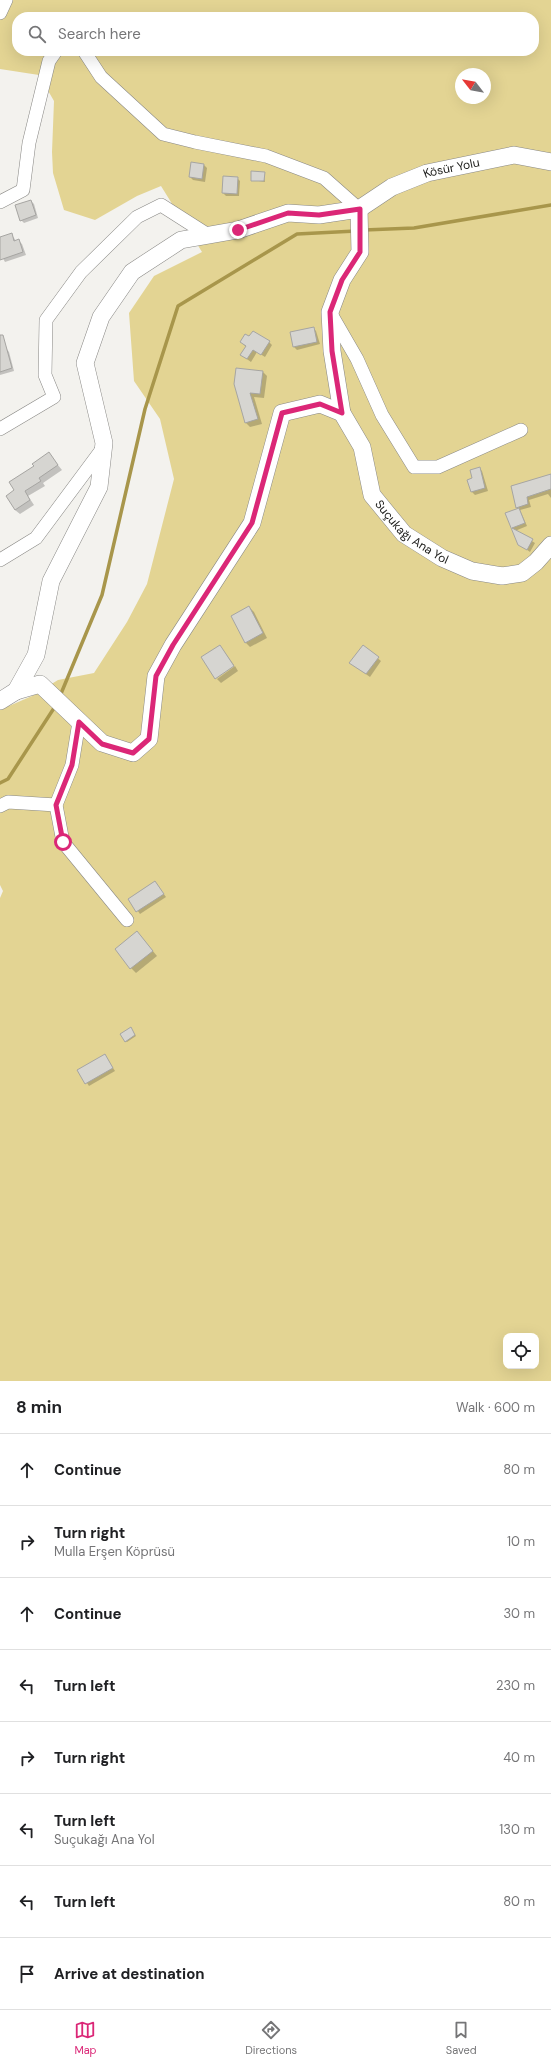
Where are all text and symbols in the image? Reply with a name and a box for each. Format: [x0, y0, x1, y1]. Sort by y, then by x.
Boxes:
search box [12, 12, 539, 56]
icon: search [26, 23, 48, 45]
text: Search here [58, 24, 141, 44]
north arrow [455, 68, 491, 104]
street label: Kösür Yolu [421, 154, 481, 182]
route end [229, 221, 247, 239]
street label: Suçukağı Ana Yol [371, 497, 451, 568]
route start [54, 833, 72, 851]
map controls [503, 1333, 539, 1369]
button: locate [503, 1333, 539, 1369]
text: 8 min [16, 1396, 62, 1418]
text: Walk · 600 m [456, 1399, 535, 1416]
icon: ahead [16, 1459, 38, 1481]
text: Continue [54, 1460, 122, 1480]
text: 80 m [503, 1461, 535, 1478]
text: Turn right [54, 1523, 125, 1543]
icon: right [16, 1531, 38, 1553]
text: 10 m [507, 1533, 535, 1550]
text: Mulla Erşen Köprüsü [54, 1543, 175, 1560]
icon: ahead [16, 1603, 38, 1625]
text: Continue [54, 1604, 122, 1624]
text: 30 m [503, 1605, 535, 1622]
icon: left [16, 1675, 38, 1697]
text: Turn left [54, 1676, 115, 1696]
text: 230 m [496, 1677, 535, 1694]
icon: right [16, 1747, 38, 1769]
text: Turn right [54, 1748, 125, 1768]
text: 40 m [503, 1749, 535, 1766]
text: Turn left [54, 1811, 115, 1831]
icon: left [16, 1819, 38, 1841]
text: 130 m [499, 1821, 535, 1838]
text: Suçukağı Ana Yol [54, 1831, 155, 1848]
icon: left [16, 1891, 38, 1913]
text: Turn left [54, 1892, 115, 1912]
text: 80 m [503, 1893, 535, 1910]
icon: arrive [16, 1963, 38, 1985]
text: Arrive at destination [54, 1964, 205, 1984]
tab: Map [74, 2019, 97, 2057]
tab: Directions [245, 2019, 297, 2057]
tab: Saved [446, 2019, 477, 2057]

